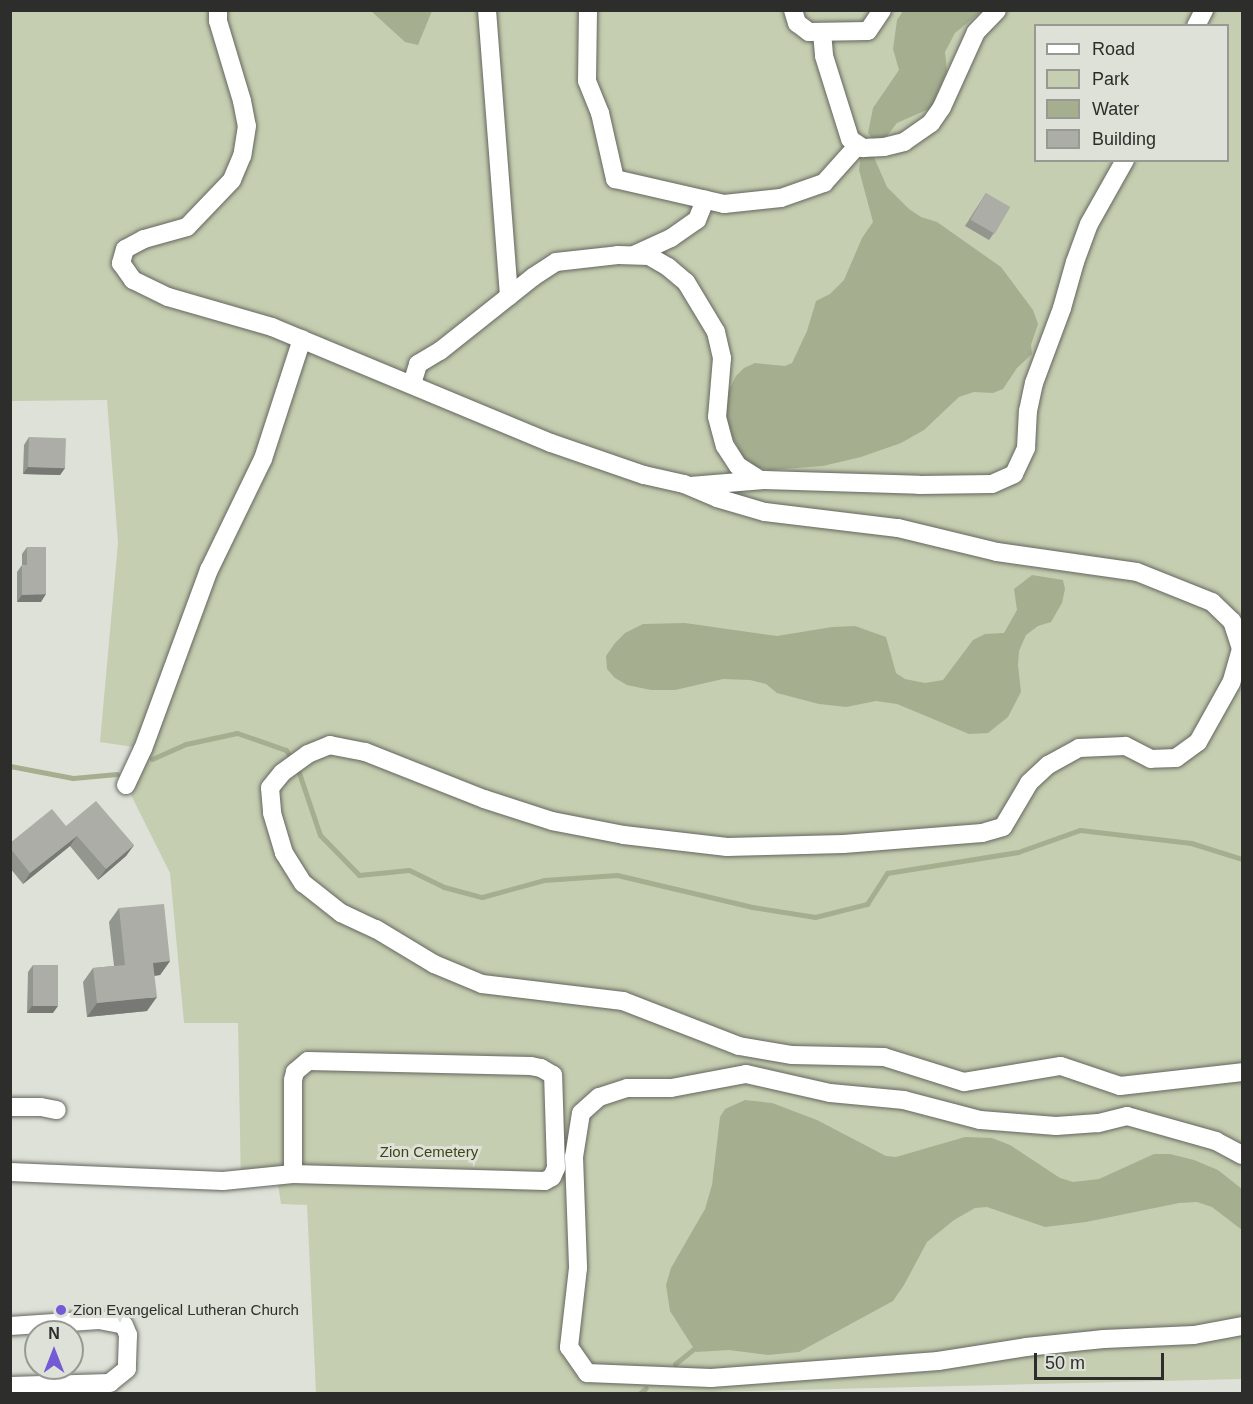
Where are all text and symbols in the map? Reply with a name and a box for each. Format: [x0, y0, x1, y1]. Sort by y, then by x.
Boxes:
legend [1034, 24, 1229, 162]
text: Road [1092, 39, 1135, 59]
text: Park [1092, 69, 1129, 89]
text: Water [1092, 99, 1139, 119]
text: Building [1092, 129, 1156, 149]
park label: Zion Cemetery [380, 1143, 478, 1161]
place label: Zion Evangelical Lutheran Church [73, 1301, 299, 1319]
marker: Zion Evangelical Lutheran Church [54, 1303, 68, 1317]
north arrow [24, 1320, 84, 1380]
text: N [48, 1325, 60, 1342]
scale bar [1037, 1341, 1168, 1379]
text: 50 m [1045, 1353, 1085, 1373]

